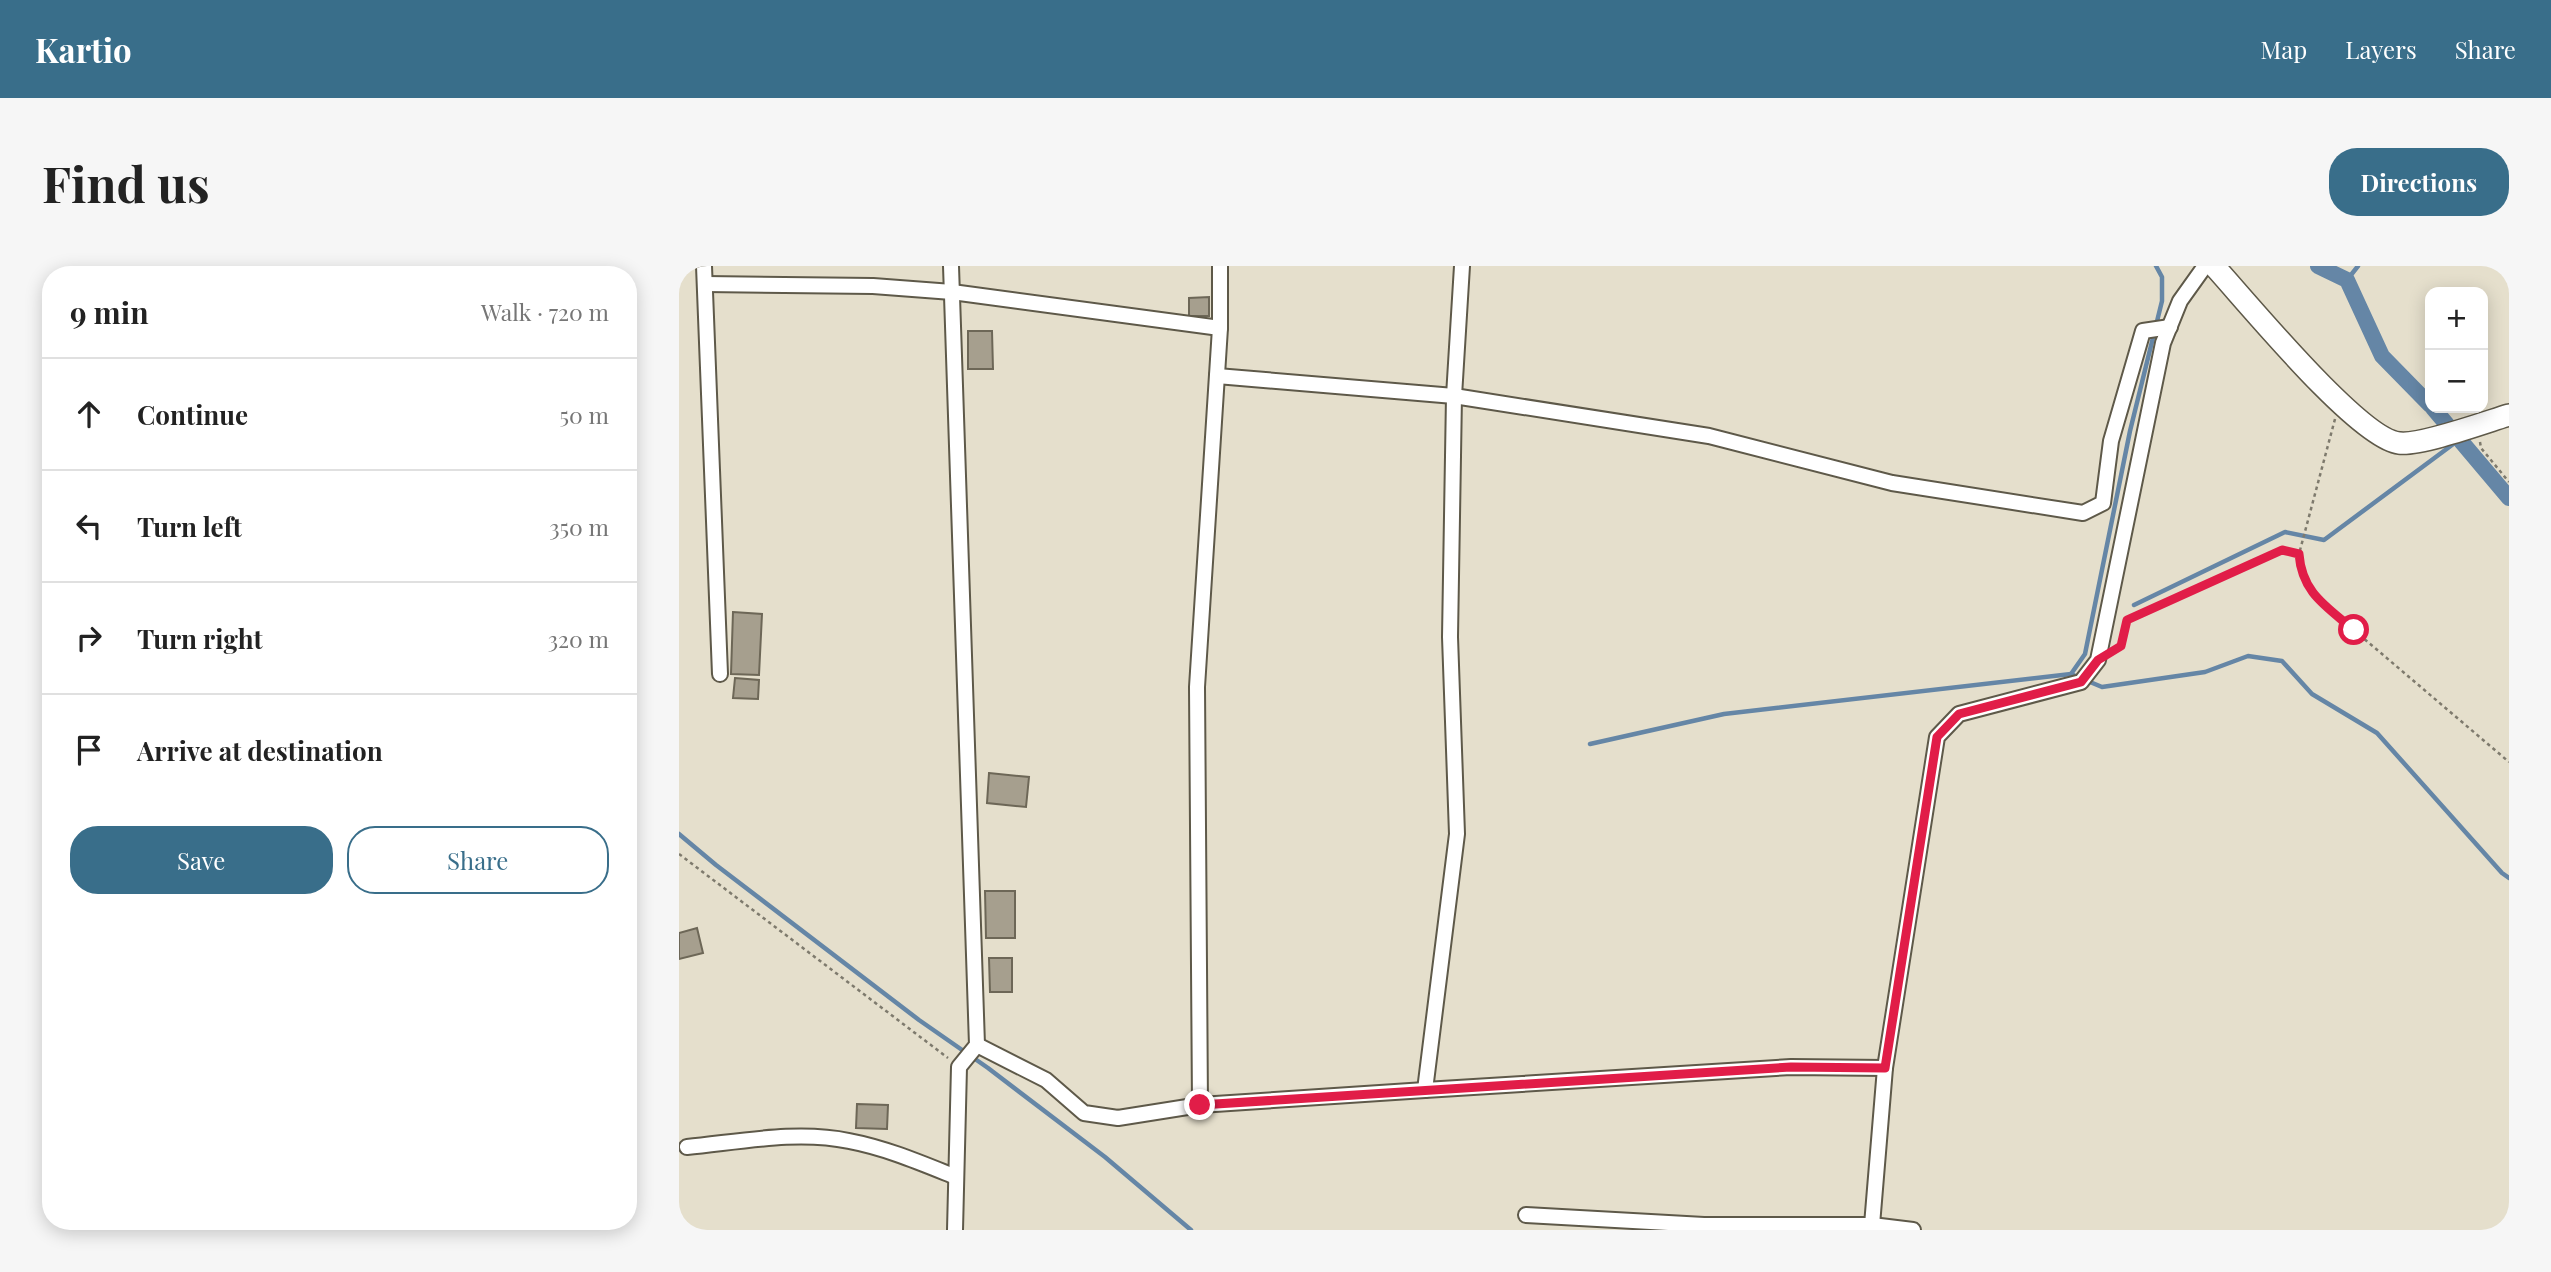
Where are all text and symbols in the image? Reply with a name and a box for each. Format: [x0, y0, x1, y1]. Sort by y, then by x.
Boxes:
text: Kartio [35, 27, 132, 71]
text: Map [2261, 33, 2307, 65]
text: Layers [2345, 33, 2417, 65]
text: Share [2455, 33, 2516, 65]
button: Directions [2329, 148, 2509, 216]
text: Find us [42, 150, 210, 215]
map controls [2425, 287, 2488, 413]
button: + [2425, 287, 2488, 350]
text: 9 min [70, 292, 149, 332]
text: Walk · 720 m [481, 296, 609, 327]
button: − [2425, 350, 2488, 413]
icon: ahead [70, 395, 108, 433]
text: Continue [137, 397, 248, 432]
text: 50 m [560, 399, 609, 430]
icon: left [70, 507, 108, 545]
text: Turn left [137, 509, 242, 544]
text: 350 m [549, 511, 609, 542]
route start [2338, 614, 2369, 645]
icon: right [70, 619, 108, 657]
text: Turn right [137, 621, 263, 656]
text: 320 m [548, 623, 609, 654]
icon: arrive [70, 731, 108, 769]
text: Arrive at destination [137, 733, 383, 768]
button: Save [70, 826, 333, 894]
button: Share [347, 826, 609, 894]
route end [1184, 1089, 1215, 1120]

